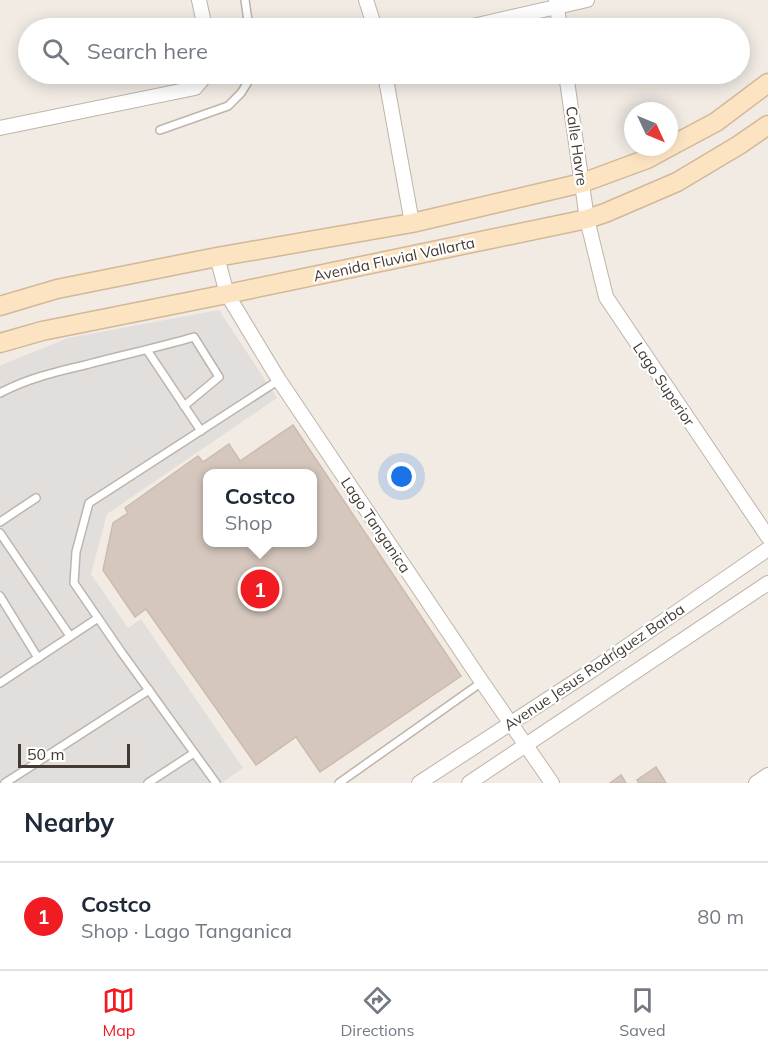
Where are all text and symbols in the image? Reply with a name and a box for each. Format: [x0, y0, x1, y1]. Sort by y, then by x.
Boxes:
search box [18, 18, 750, 84]
icon: search [39, 35, 72, 68]
text: Search here [87, 37, 208, 65]
north arrow [624, 102, 678, 156]
street label: Calle Havre [562, 105, 592, 187]
street label: Avenida Fluvial Vallarta [312, 233, 476, 285]
street label: Lago Superior [629, 339, 699, 430]
your location [387, 462, 416, 491]
popup [203, 469, 317, 547]
street label: Lago Tanganica [337, 474, 415, 576]
text: Costco [225, 482, 295, 510]
text: Shop [225, 510, 272, 535]
pin: 1 [240, 566, 280, 612]
street label: Avenue Jesus Rodríguez Barba [500, 599, 688, 735]
scale bar [18, 741, 130, 768]
text: 50 m [27, 744, 64, 764]
text: Nearby [24, 806, 114, 839]
text: Costco [81, 890, 151, 918]
text: 1 [38, 904, 50, 929]
text: 80 m [697, 904, 744, 929]
text: Shop · Lago Tanganica [81, 918, 292, 943]
tab: Map [102, 984, 135, 1040]
tab: Directions [340, 984, 414, 1040]
tab: Saved [619, 984, 666, 1040]

